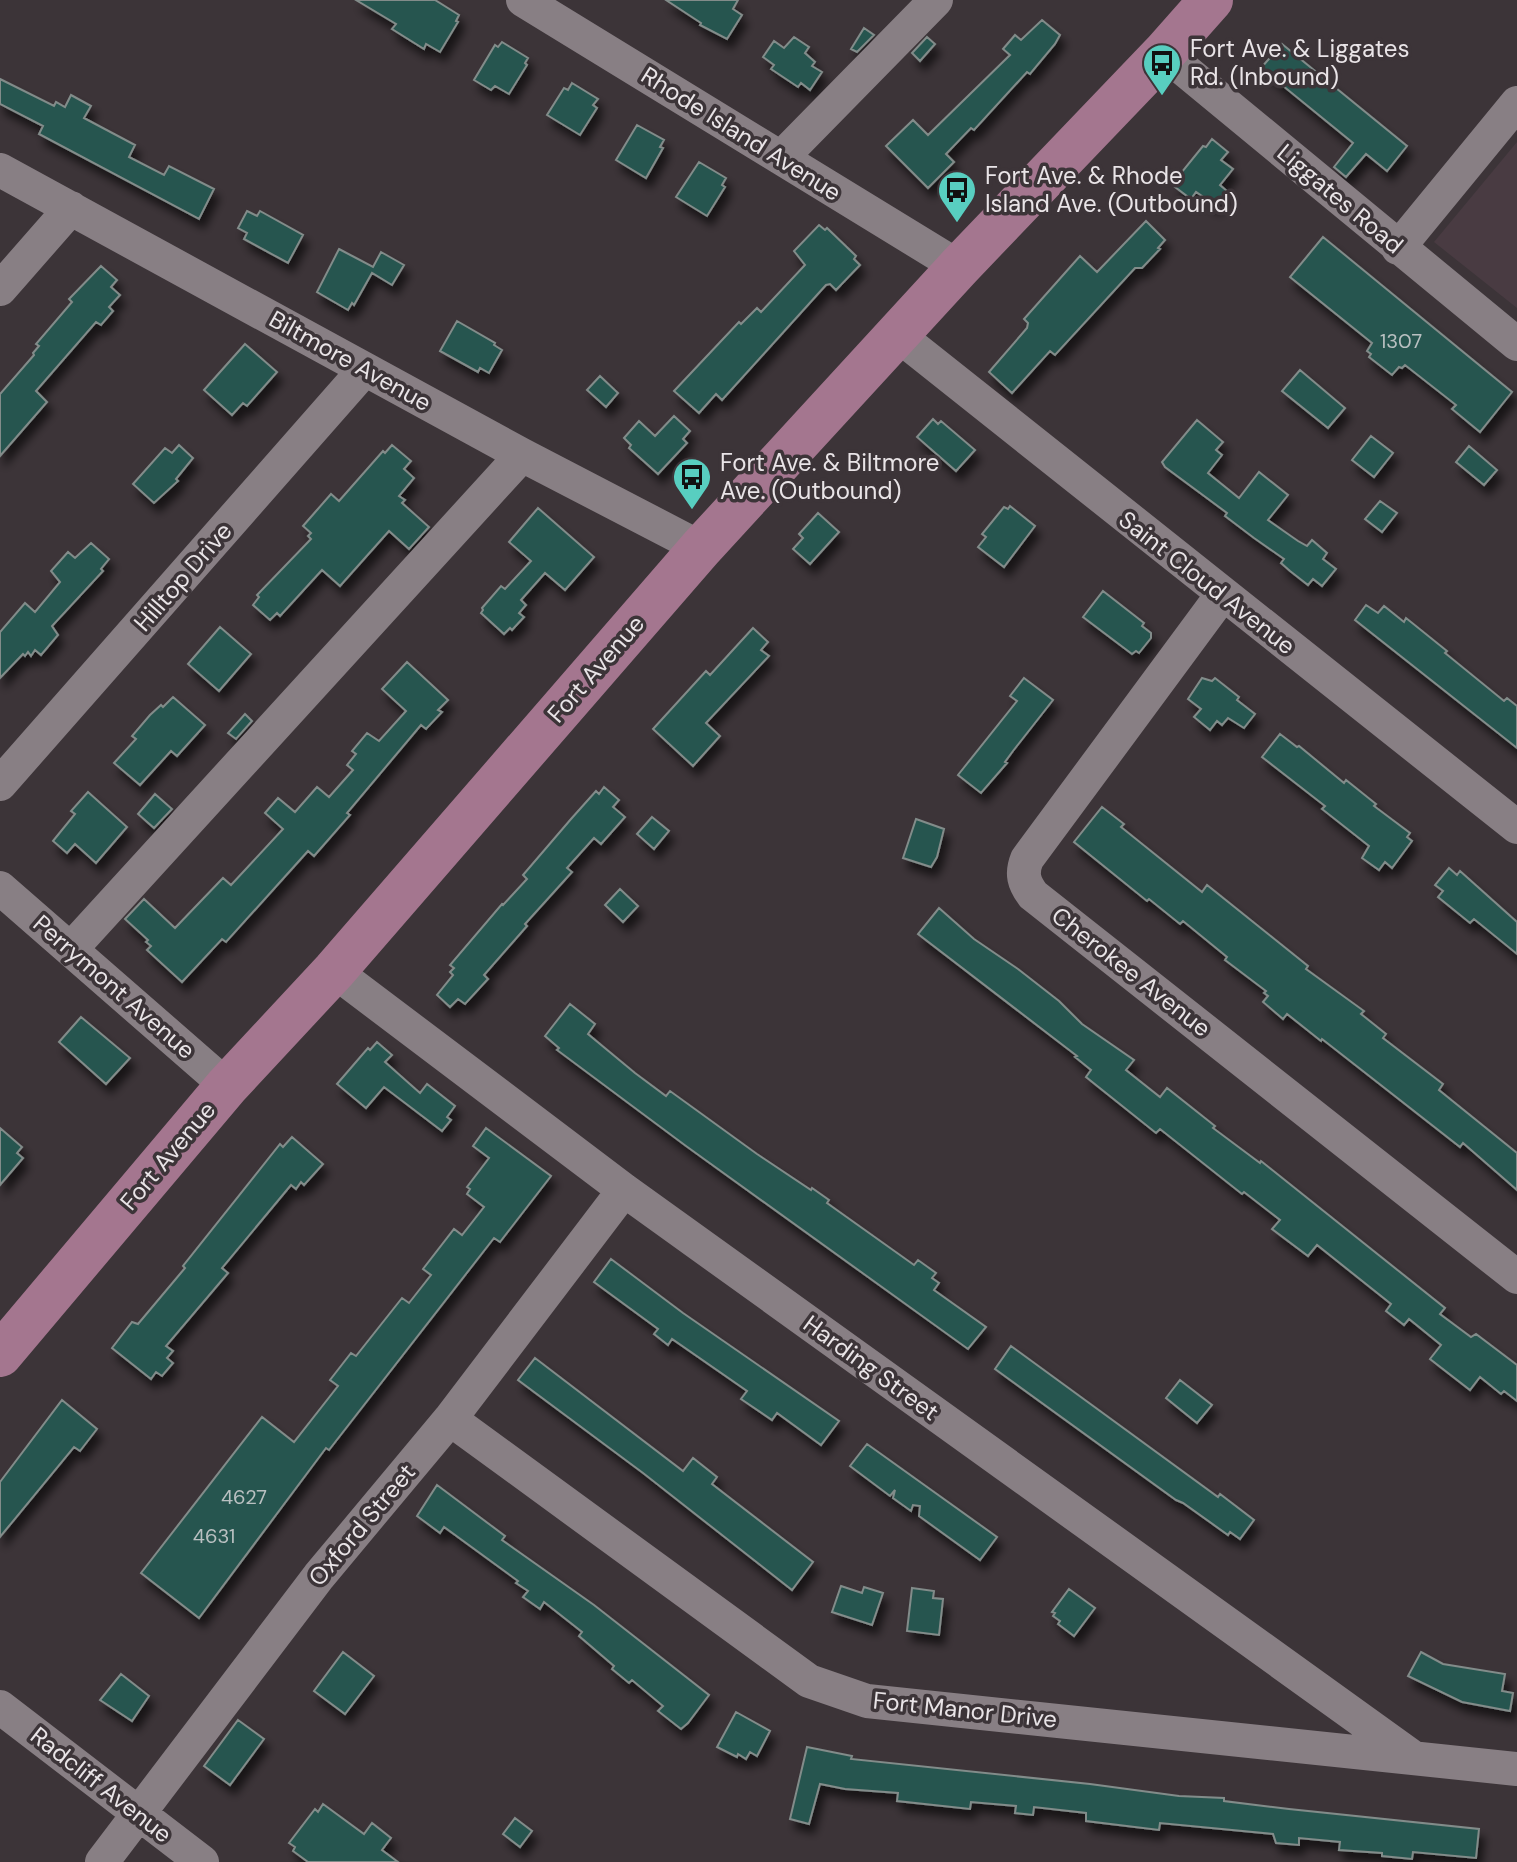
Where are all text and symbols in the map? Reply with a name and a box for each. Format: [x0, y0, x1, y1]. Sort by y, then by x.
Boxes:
place label: Fort Ave. & Liggates Rd. (Inbound) [1190, 33, 1409, 92]
bus stop icon: Fort Ave. & Liggates Rd. (Inbound) [1141, 42, 1183, 97]
street label: Rhode Island Avenue [635, 59, 847, 208]
street label: Liggates Road [1271, 137, 1410, 260]
place label: Fort Ave. & Rhode Island Ave. (Outbound) [985, 160, 1238, 219]
bus stop icon: Fort Ave. & Rhode Island Ave. (Outbound) [936, 169, 978, 224]
street label: Biltmore Avenue [264, 303, 437, 418]
house number: 1307 [1380, 328, 1422, 354]
place label: Fort Ave. & Biltmore Ave. (Outbound) [720, 447, 939, 506]
bus stop icon: Fort Ave. & Biltmore Ave. (Outbound) [671, 456, 713, 511]
street label: Saint Cloud Avenue [1113, 504, 1302, 661]
street label: Hilltop Drive [127, 516, 238, 638]
street label: Fort Avenue [540, 608, 651, 729]
street label: Cherokee Avenue [1045, 900, 1217, 1043]
street label: Perrymont Avenue [27, 908, 202, 1065]
street label: Fort Avenue [113, 1095, 222, 1217]
street label: Harding Street [797, 1308, 945, 1427]
street label: Oxford Street [301, 1457, 422, 1592]
house number: 4627 [221, 1484, 267, 1510]
house number: 4631 [193, 1523, 235, 1549]
street label: Fort Manor Drive [872, 1684, 1058, 1735]
street label: Radcliff Avenue [24, 1720, 178, 1849]

